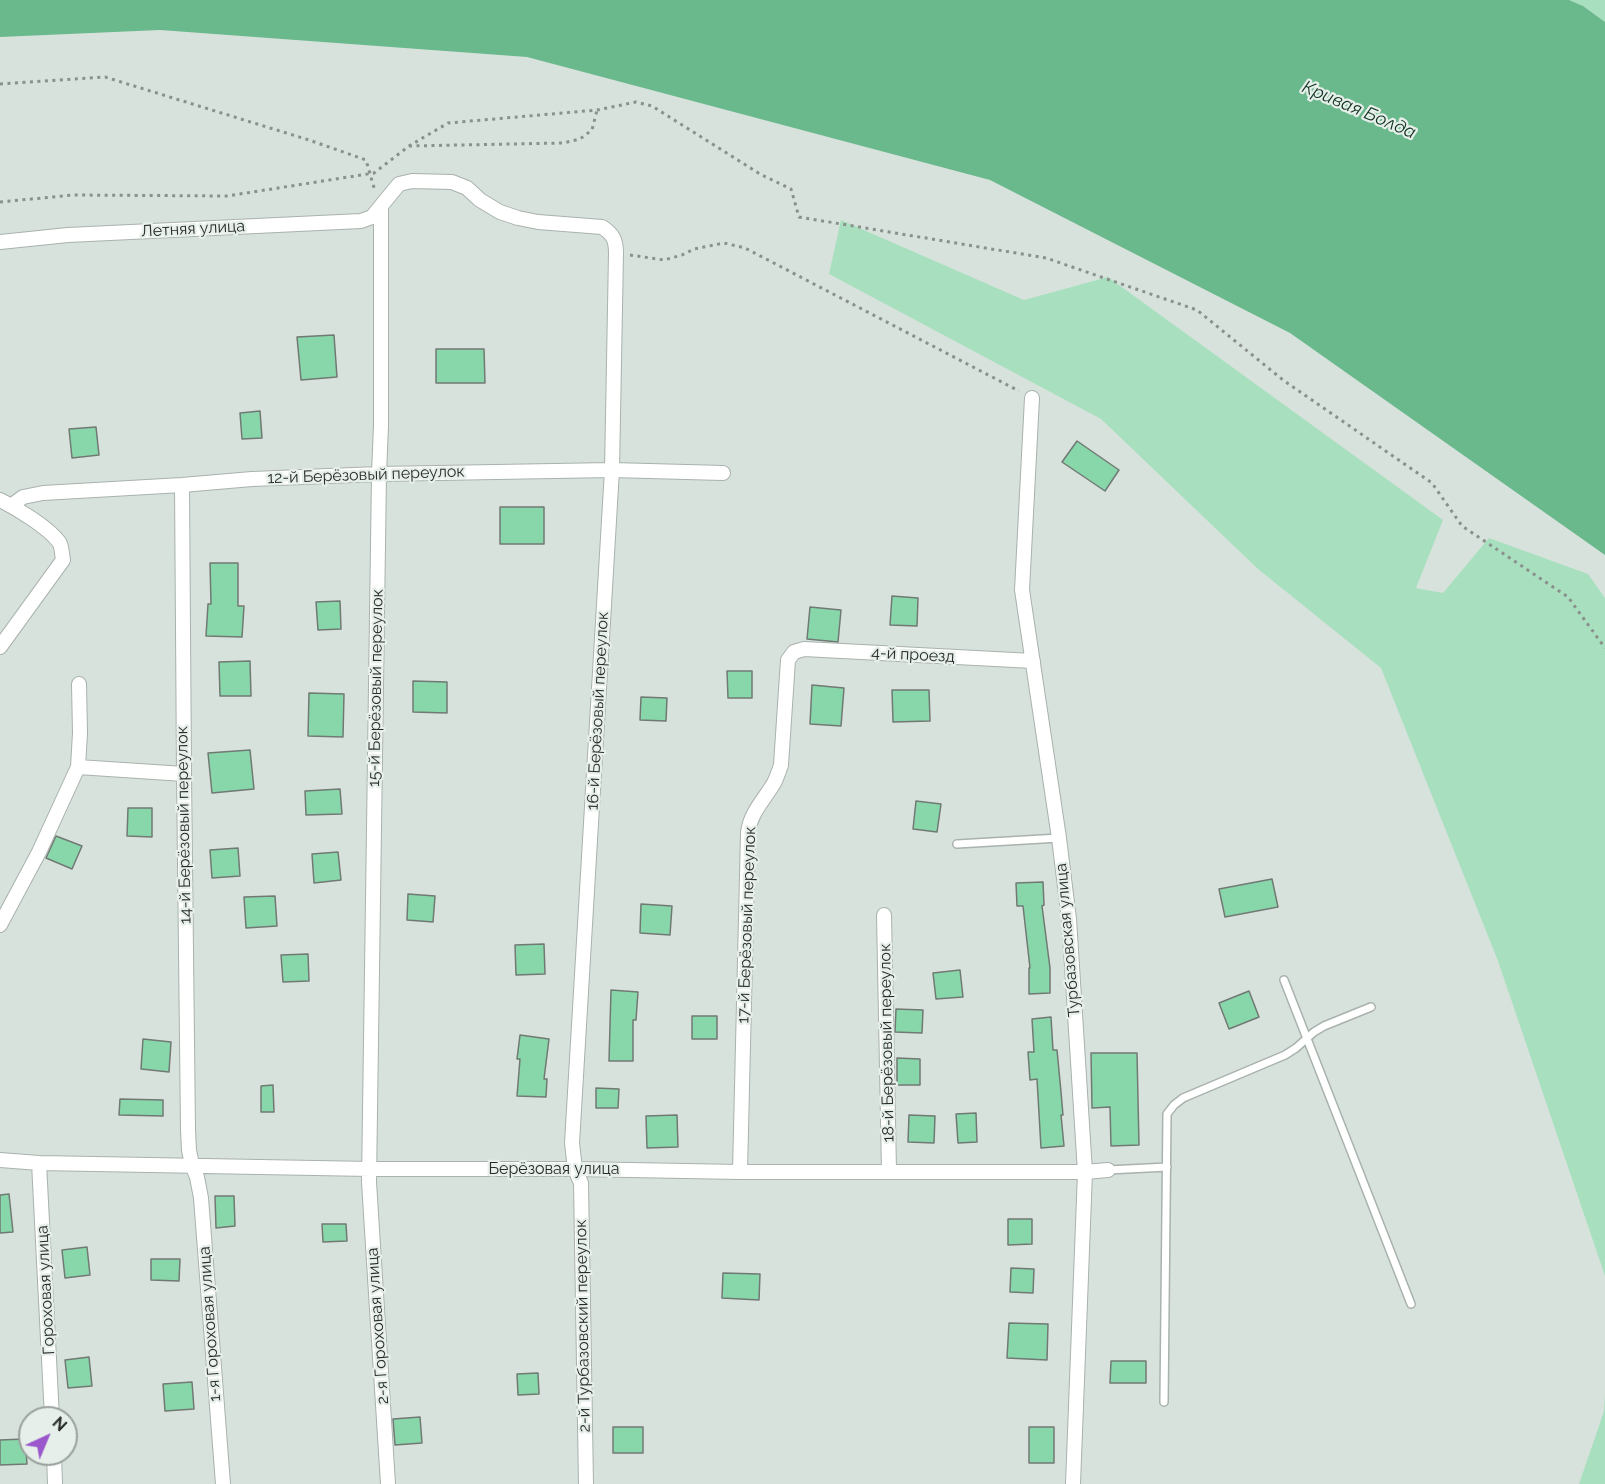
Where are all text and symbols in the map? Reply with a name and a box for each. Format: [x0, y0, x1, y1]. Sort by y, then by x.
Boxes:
water label: Кривая Болда [1299, 76, 1419, 144]
street label: Летняя улица [141, 217, 245, 241]
street label: 12-й Берёзовый переулок [267, 462, 465, 488]
street label: 15-й Берёзовый переулок [365, 589, 387, 787]
street label: 16-й Берёзовый переулок [583, 611, 613, 811]
street label: 4-й проезд [871, 643, 955, 667]
street label: 14-й Берёзовый переулок [173, 726, 195, 924]
street label: 17-й Берёзовый переулок [734, 826, 760, 1024]
street label: Турбазовская улица [1052, 862, 1084, 1018]
street label: 18-й Берёзовый переулок [876, 943, 898, 1143]
street label: Берёзовая улица [489, 1159, 619, 1179]
street label: 2-й Турбазовский переулок [572, 1219, 594, 1433]
street label: Гороховая улица [33, 1225, 59, 1355]
street label: 1-я Гороховая улица [195, 1246, 225, 1402]
street label: 2-я Гороховая улица [363, 1247, 393, 1405]
north arrow [18, 1406, 78, 1466]
text: N [48, 1413, 70, 1435]

